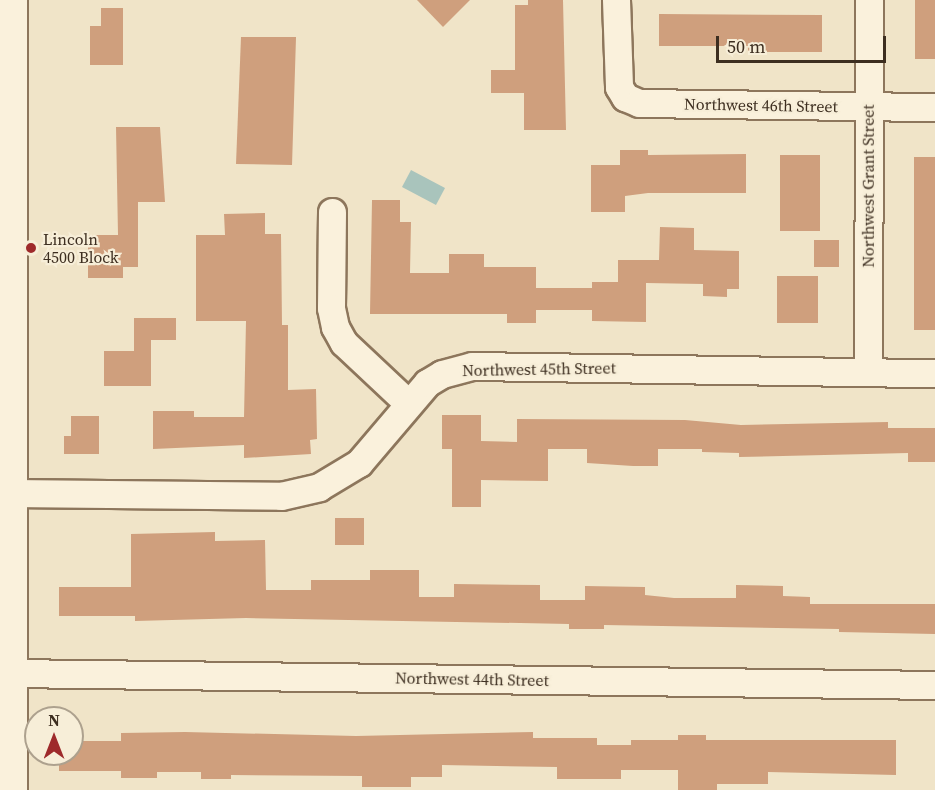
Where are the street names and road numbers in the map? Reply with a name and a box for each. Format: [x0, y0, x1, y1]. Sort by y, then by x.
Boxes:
street label: Northwest 46th Street [684, 94, 838, 116]
street label: Northwest Grant Street [858, 104, 878, 268]
street label: Northwest 45th Street [462, 358, 616, 380]
street label: Northwest 44th Street [395, 668, 549, 690]

